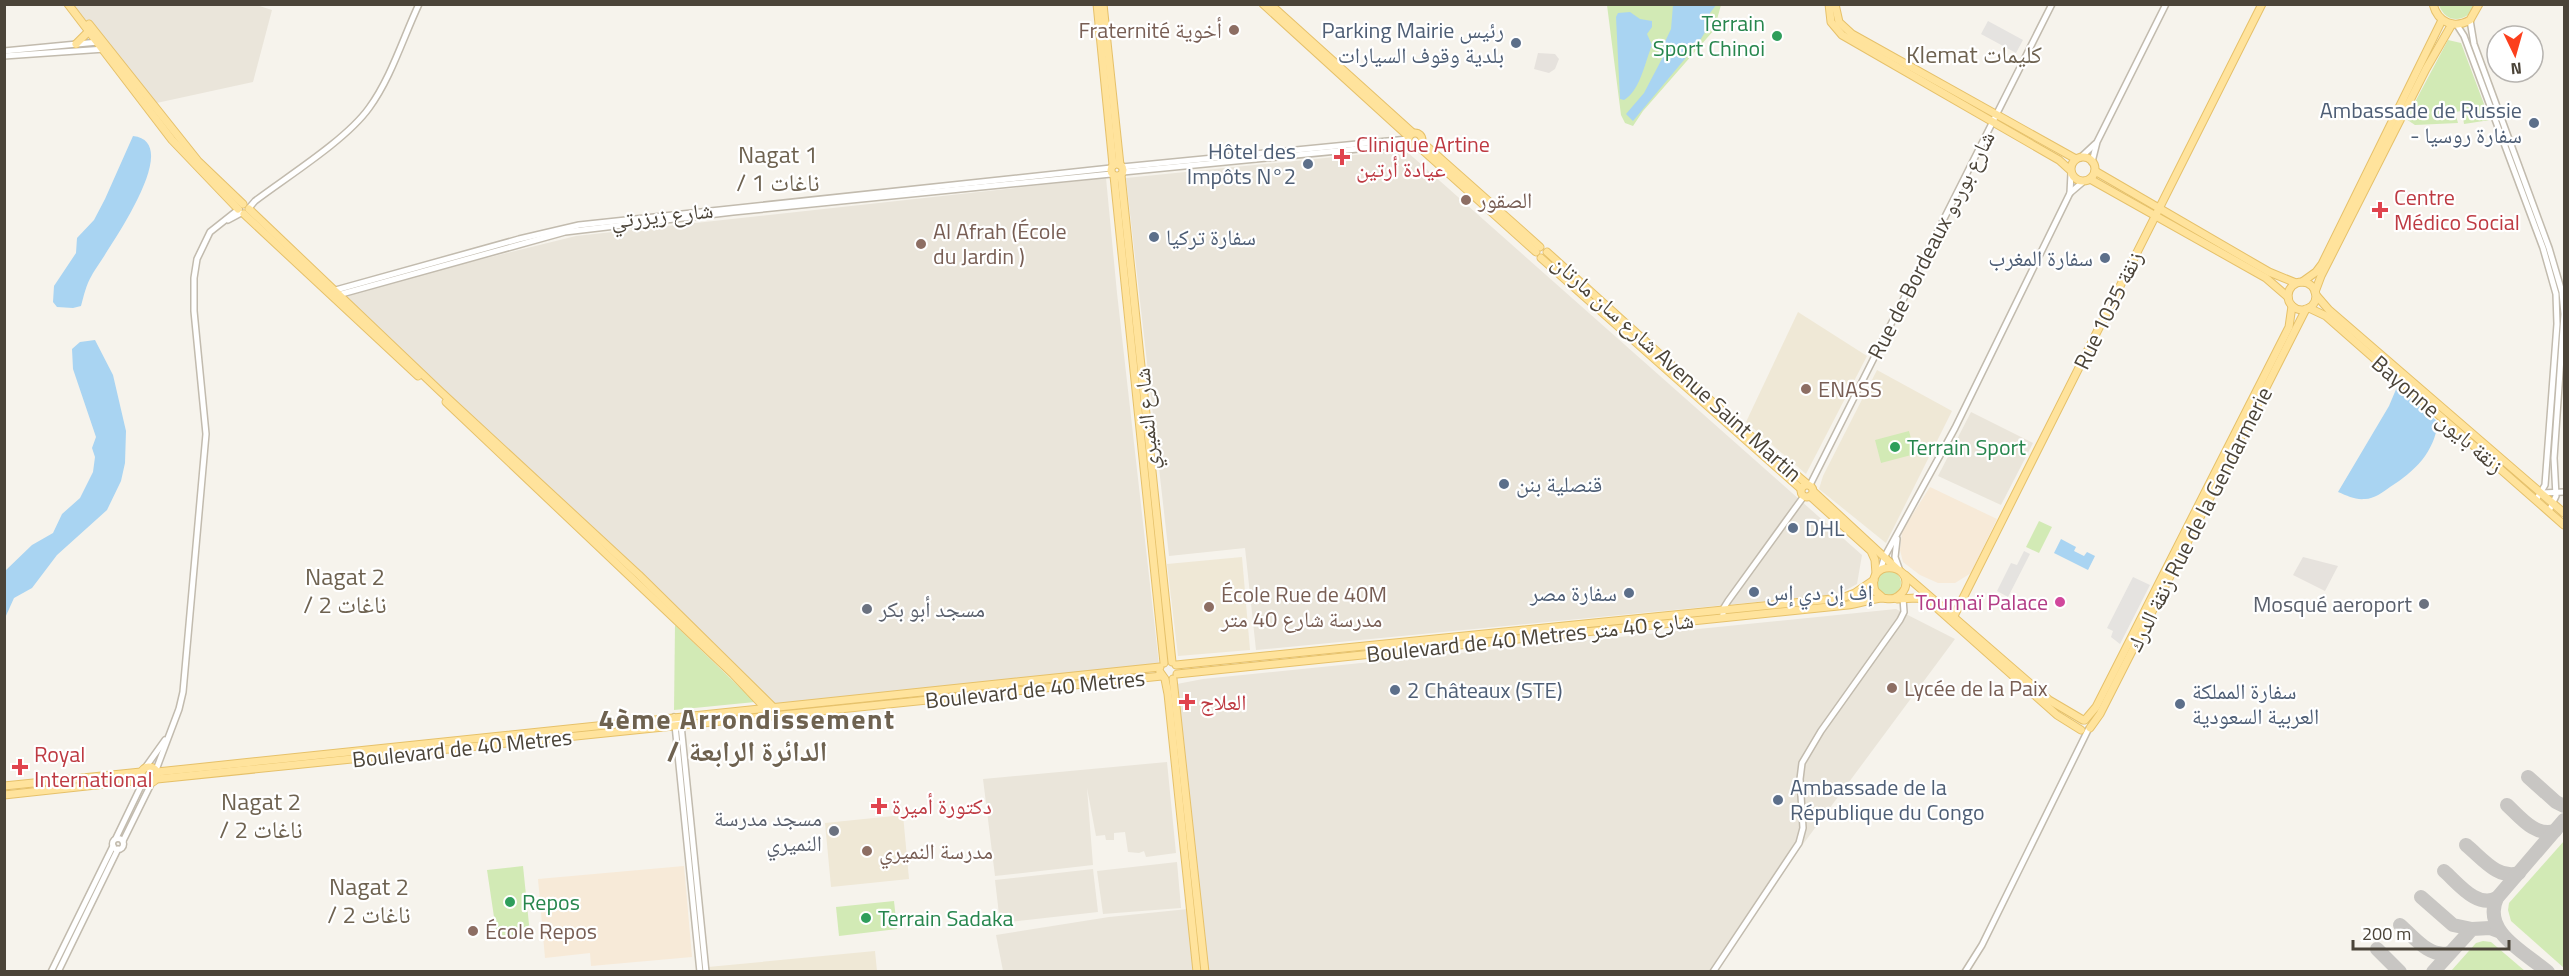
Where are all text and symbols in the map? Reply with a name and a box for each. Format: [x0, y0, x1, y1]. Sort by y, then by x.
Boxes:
place label: Terrain Sport Chinoi [1653, 6, 1765, 65]
place label: Fraternité أخوية [1078, 13, 1222, 47]
place label: Parking Mairie رئيس بلدية وقوف السيارات [1322, 13, 1504, 72]
marker: Fraternité أخوية [1227, 23, 1241, 37]
north arrow [2485, 24, 2545, 84]
marker: Terrain Sport Chinoi [1770, 29, 1784, 43]
marker: Parking Mairie رئيس بلدية وقوف السيارات [1509, 36, 1523, 50]
district label: Klemat كليمات [1906, 36, 2042, 72]
text: N [2510, 57, 2523, 81]
place label: Ambassade de Russie - سفارة روسيا [2320, 93, 2522, 152]
marker: Ambassade de Russie - سفارة روسيا [2527, 116, 2541, 130]
street label: Rue de Bordeaux شارع بوردو [1859, 125, 2003, 365]
place label: Clinique Artine عيادة أرتين [1356, 127, 1490, 186]
place label: Hôtel des Impôts N°2 [1187, 134, 1296, 193]
district label: Nagat 1 / ناغات 1 [736, 136, 820, 200]
marker: Clinique Artine عيادة أرتين [1333, 148, 1351, 166]
marker: Hôtel des Impôts N°2 [1301, 157, 1315, 171]
place label: Centre Médico Social [2394, 180, 2520, 239]
place label: الصقور [1477, 183, 1532, 217]
street label: شارع زيزرتي [609, 193, 715, 238]
marker: الصقور [1459, 193, 1473, 207]
marker: Centre Médico Social [2371, 201, 2389, 219]
place label: Al Afrah (École du Jardin ) [933, 214, 1067, 273]
place label: سفارة تركيا [1166, 220, 1256, 254]
marker: سفارة تركيا [1147, 230, 1161, 244]
marker: Al Afrah (École du Jardin ) [914, 237, 928, 251]
place label: سفارة المغرب [1988, 241, 2093, 275]
street label: Rue 1035 زنقة [2065, 245, 2151, 375]
street label: شارع سان مارتان Avenue Saint Martin [1544, 246, 1810, 490]
marker: سفارة المغرب [2098, 251, 2112, 265]
street label: Bayonne زنقة بايون [2364, 347, 2512, 481]
street label: شارع النميري [1125, 366, 1168, 472]
place label: ENASS [1818, 372, 1882, 406]
street label: زنقة الدرك Rue de la Gendarmerie [2117, 381, 2281, 657]
marker: ENASS [1799, 382, 1813, 396]
place label: Terrain Sport [1907, 430, 2026, 464]
marker: Terrain Sport [1888, 440, 1902, 454]
place label: قنصلية بنن [1516, 467, 1602, 501]
marker: قنصلية بنن [1497, 477, 1511, 491]
place label: DHL [1805, 511, 1845, 545]
marker: DHL [1786, 521, 1800, 535]
district label: Nagat 2 / ناغات 2 [303, 558, 387, 622]
place label: إف إن دي إس [1766, 575, 1873, 610]
place label: سفارة مصر [1529, 576, 1617, 610]
place label: École Rue de 40M مدرسة شارع 40 متر [1220, 577, 1387, 636]
marker: إف إن دي إس [1747, 585, 1761, 599]
place label: Toumaï Palace [1915, 585, 2048, 619]
marker: سفارة مصر [1622, 586, 1636, 600]
place label: Mosqué aeroport [2253, 587, 2412, 621]
place label: مسجد أبو بكر [878, 592, 985, 626]
marker: Toumaï Palace [2053, 595, 2067, 609]
marker: Mosqué aeroport [2417, 597, 2431, 611]
marker: École Rue de 40M مدرسة شارع 40 متر [1202, 600, 1216, 614]
marker: مسجد أبو بكر [860, 602, 874, 616]
street label: Boulevard de 40 Metres شارع 40 متر [1365, 603, 1695, 671]
street label: Boulevard de 40 Metres [923, 661, 1147, 717]
place label: Lycée de la Paix [1904, 671, 2048, 705]
place label: 2 Châteaux (STE) [1407, 673, 1563, 707]
place label: سفارة المملكة العربية السعودية [2192, 674, 2319, 733]
marker: Lycée de la Paix [1885, 681, 1899, 695]
marker: 2 Châteaux (STE) [1388, 683, 1402, 697]
place label: العلاج [1200, 685, 1246, 719]
marker: العلاج [1178, 693, 1196, 711]
district label: 4ème Arrondissement / الدائرة الرابعة [598, 697, 896, 772]
marker: سفارة المملكة العربية السعودية [2173, 697, 2187, 711]
street label: Boulevard de 40 Metres [350, 720, 574, 776]
place label: Royal International [34, 737, 153, 796]
marker: Royal International [11, 758, 29, 776]
place label: Ambassade de la République du Congo [1790, 770, 1985, 829]
district label: Nagat 2 / ناغات 2 [219, 783, 303, 847]
place label: دكتورة أميرة [892, 789, 992, 823]
marker: Ambassade de la République du Congo [1771, 793, 1785, 807]
marker: دكتورة أميرة [870, 797, 888, 815]
place label: مسجد مدرسة النميري [714, 801, 822, 861]
marker: مسجد مدرسة النميري [827, 824, 841, 838]
place label: مدرسة النميري [879, 834, 993, 869]
marker: مدرسة النميري [860, 844, 874, 858]
district label: Nagat 2 / ناغات 2 [327, 868, 411, 932]
place label: Repos [522, 885, 580, 919]
marker: Repos [503, 895, 517, 909]
place label: Terrain Sadaka [878, 901, 1014, 935]
marker: Terrain Sadaka [859, 911, 873, 925]
scale bar [2353, 913, 2509, 951]
place label: École Repos [485, 914, 597, 948]
text: 200 m [2362, 920, 2411, 947]
marker: École Repos [466, 924, 480, 938]

